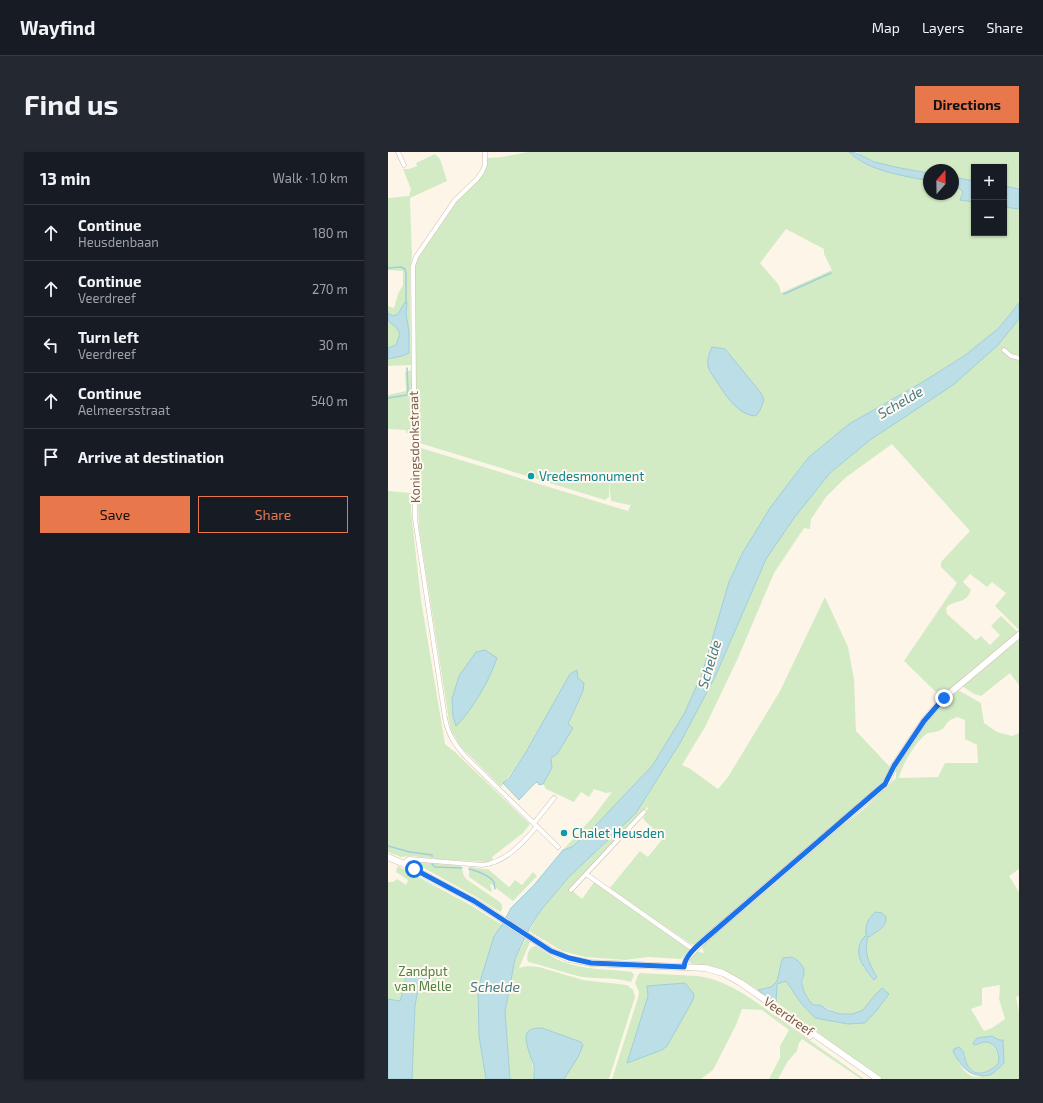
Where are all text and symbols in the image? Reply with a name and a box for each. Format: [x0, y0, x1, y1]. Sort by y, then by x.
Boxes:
text: Wayfind [20, 16, 95, 39]
text: Map [872, 19, 900, 36]
text: Layers [922, 19, 964, 36]
text: Share [986, 19, 1023, 36]
button: Directions [915, 86, 1019, 123]
text: Find us [24, 87, 118, 121]
north arrow [923, 164, 959, 200]
map controls [971, 164, 1007, 236]
button: + [971, 164, 1007, 200]
text: 13 min [40, 168, 91, 188]
text: Walk · 1.0 km [273, 170, 348, 186]
button: − [971, 200, 1007, 236]
text: Continue [78, 216, 141, 234]
icon: ahead [40, 222, 62, 244]
text: 180 m [313, 225, 348, 241]
text: Heusdenbaan [78, 234, 159, 250]
text: Continue [78, 272, 141, 290]
icon: ahead [40, 278, 62, 300]
text: 270 m [312, 281, 348, 297]
text: Veerdreef [78, 290, 136, 306]
text: Turn left [78, 328, 139, 346]
icon: left [40, 334, 62, 356]
text: 30 m [319, 337, 348, 353]
text: Veerdreef [78, 346, 136, 362]
water label: Schelde [874, 382, 926, 422]
text: Continue [78, 384, 141, 402]
icon: ahead [40, 390, 62, 412]
street label: Koningsdonkstraat [405, 391, 423, 503]
text: 540 m [311, 393, 348, 409]
text: Aelmeersstraat [78, 402, 170, 418]
icon: arrive [40, 446, 62, 468]
text: Arrive at destination [78, 448, 224, 466]
place label: Vredesmonument [539, 468, 644, 484]
marker: Vredesmonument [526, 471, 536, 481]
button: Save [40, 496, 190, 533]
button: Share [198, 496, 348, 533]
water label: Schelde [694, 637, 725, 690]
route end [935, 689, 953, 707]
place label: Chalet Heusden [572, 825, 664, 841]
marker: Chalet Heusden [559, 828, 569, 838]
route start [405, 860, 423, 878]
park label: Zandput van Melle [394, 963, 452, 994]
water label: Schelde [470, 978, 520, 995]
street label: Veerdreef [761, 993, 818, 1040]

